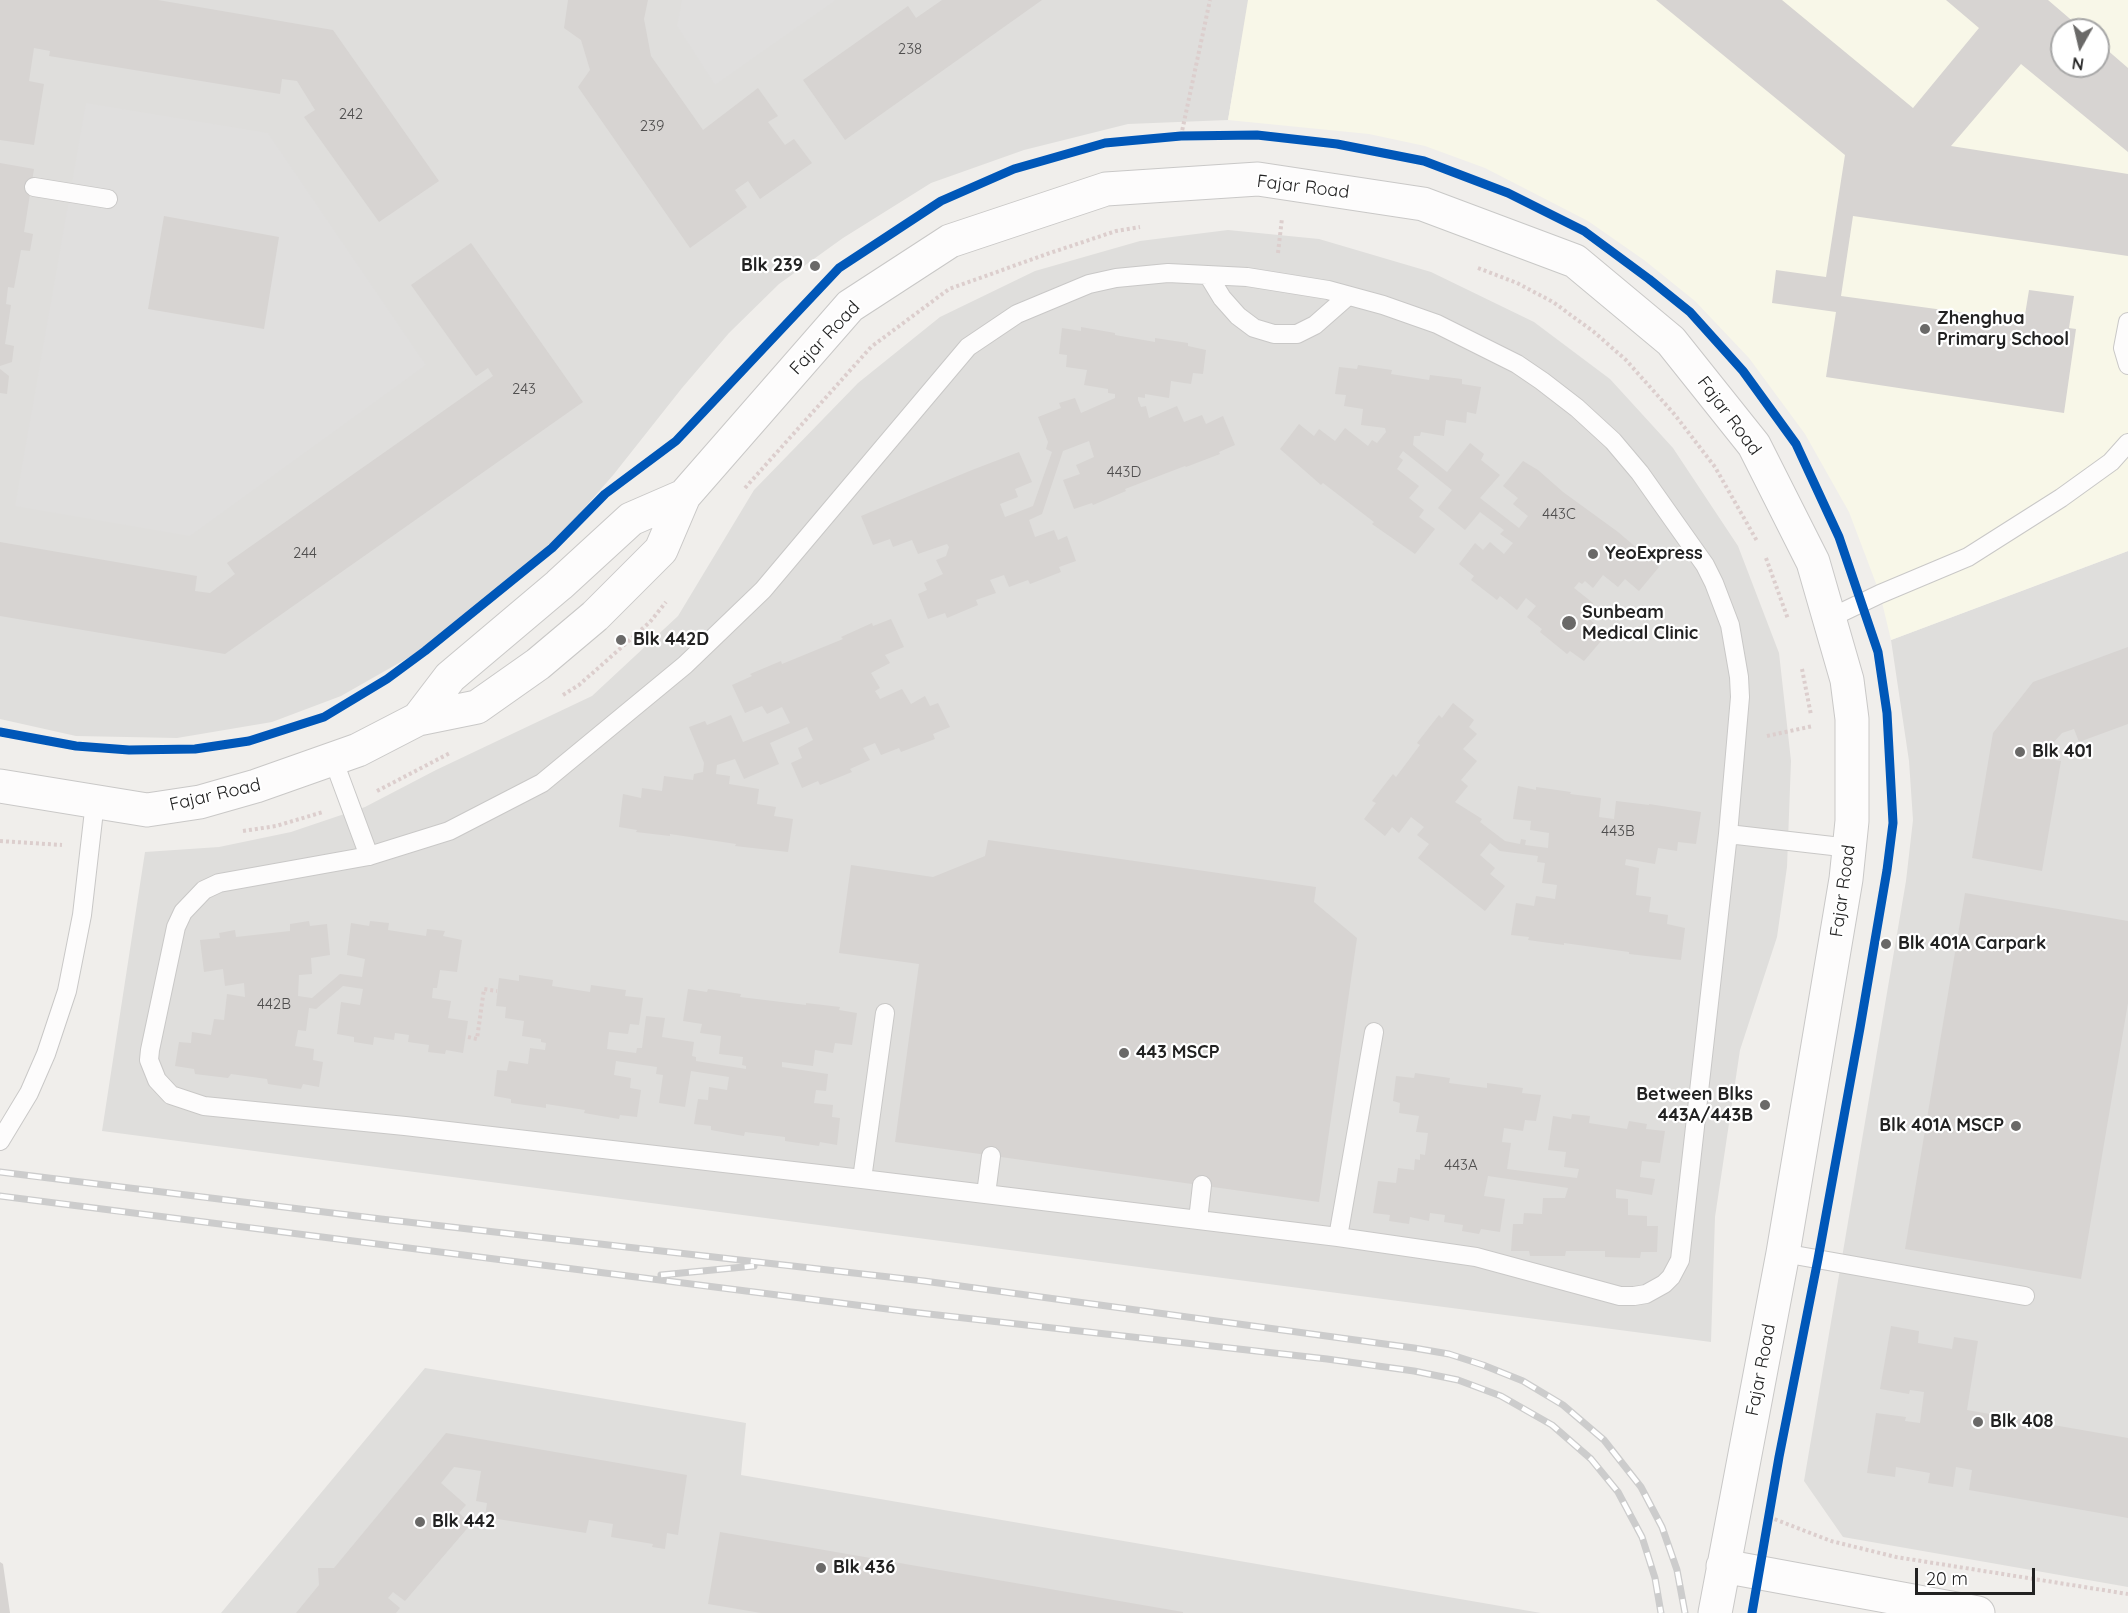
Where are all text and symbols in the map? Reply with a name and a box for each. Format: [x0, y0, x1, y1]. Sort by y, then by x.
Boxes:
north arrow [2050, 18, 2110, 78]
house number: 238 [898, 40, 922, 58]
text: N [2071, 53, 2085, 75]
house number: 242 [339, 105, 363, 123]
house number: 239 [640, 117, 664, 135]
street label: Fajar Road [1256, 171, 1350, 203]
place label: Blk 239 [741, 255, 803, 277]
marker: Blk 239 [808, 259, 822, 273]
street label: Fajar Road [785, 297, 865, 379]
place label: Zhenghua Primary School [1937, 308, 2069, 350]
marker: Zhenghua Primary School [1918, 322, 1932, 336]
street label: Fajar Road [1692, 372, 1766, 460]
house number: 243 [512, 380, 536, 398]
house number: 443D [1107, 463, 1141, 481]
house number: 443C [1542, 505, 1576, 523]
place label: YeoExpress [1605, 543, 1703, 565]
house number: 244 [293, 544, 317, 562]
marker: YeoExpress [1586, 547, 1600, 561]
place label: Sunbeam Medical Clinic [1582, 602, 1698, 644]
marker: Sunbeam Medical Clinic [1560, 614, 1578, 632]
place label: Blk 442D [633, 629, 709, 651]
marker: Blk 442D [614, 633, 628, 647]
place label: Blk 401 [2032, 741, 2093, 763]
marker: Blk 401 [2013, 745, 2027, 759]
street label: Fajar Road [167, 774, 263, 816]
house number: 443B [1601, 822, 1635, 840]
street label: Fajar Road [1826, 843, 1860, 939]
place label: Blk 401A Carpark [1898, 933, 2046, 955]
marker: Blk 401A Carpark [1879, 937, 1893, 951]
house number: 442B [257, 995, 291, 1013]
place label: 443 MSCP [1136, 1042, 1220, 1064]
marker: 443 MSCP [1117, 1046, 1131, 1060]
place label: Between Blks 443A/443B [1636, 1084, 1753, 1126]
marker: Between Blks 443A/443B [1758, 1098, 1772, 1112]
place label: Blk 401A MSCP [1879, 1115, 2004, 1137]
marker: Blk 401A MSCP [2009, 1119, 2023, 1133]
house number: 443A [1444, 1156, 1478, 1174]
street label: Fajar Road [1742, 1322, 1780, 1418]
place label: Blk 408 [1990, 1411, 2053, 1433]
marker: Blk 408 [1971, 1415, 1985, 1429]
place label: Blk 442 [432, 1511, 495, 1533]
marker: Blk 442 [413, 1515, 427, 1529]
scale bar [1918, 1556, 2038, 1594]
place label: Blk 436 [833, 1557, 895, 1579]
marker: Blk 436 [814, 1561, 828, 1575]
text: 20 m [1926, 1567, 1968, 1590]

